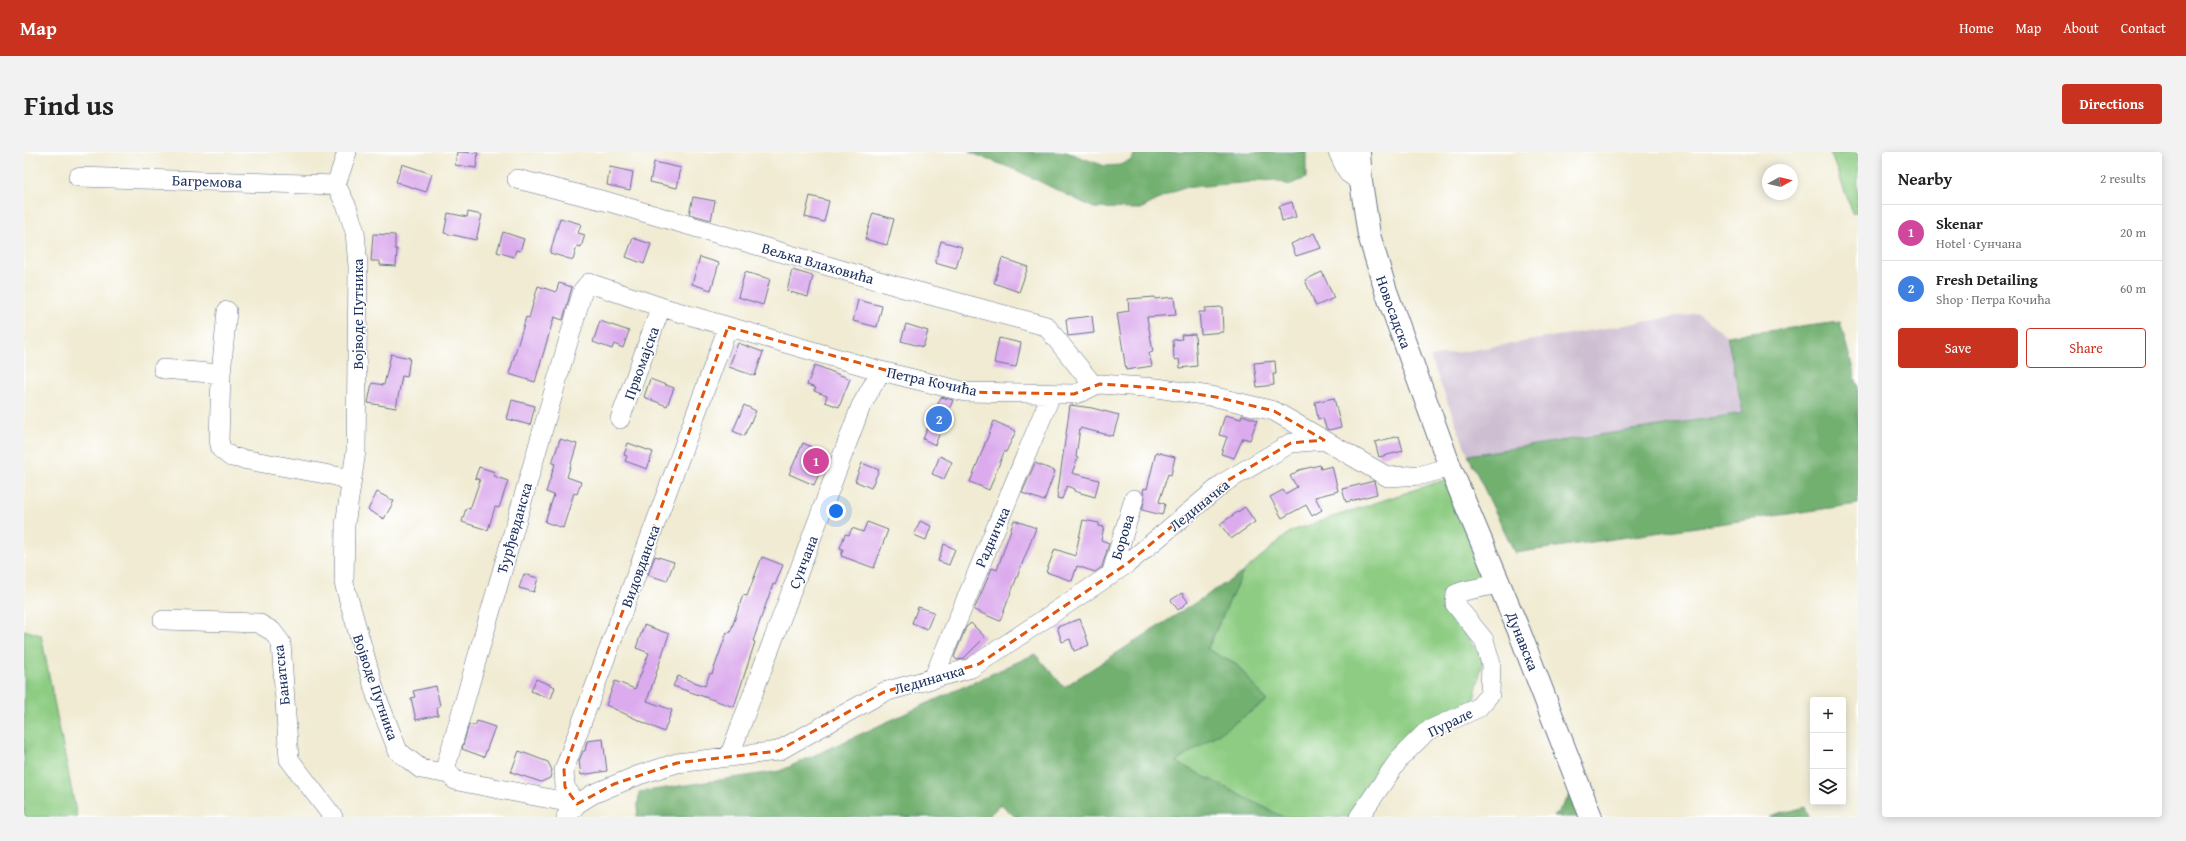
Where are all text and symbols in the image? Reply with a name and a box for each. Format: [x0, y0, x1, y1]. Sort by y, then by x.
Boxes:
text: Map [20, 14, 57, 42]
text: Home [1959, 18, 1994, 38]
text: Map [2016, 18, 2041, 38]
text: About [2063, 18, 2099, 38]
text: Contact [2121, 18, 2166, 38]
text: Find us [24, 84, 114, 125]
button: Directions [2062, 84, 2162, 124]
north arrow [1762, 164, 1798, 200]
text: Nearby [1898, 166, 1952, 191]
street label: Багремова [172, 169, 243, 193]
text: 2 results [2100, 169, 2146, 188]
text: Skenar [1936, 213, 1983, 234]
text: 1 [1908, 223, 1914, 242]
text: 20 m [2120, 223, 2146, 242]
text: Hotel · Сунчана [1936, 234, 2022, 253]
street label: Вељка Влаховића [759, 237, 877, 289]
street label: Војводе Путника [347, 258, 368, 369]
text: Fresh Detailing [1936, 269, 2038, 290]
street label: Новосадска [1371, 273, 1417, 352]
text: 2 [1908, 279, 1914, 298]
text: 60 m [2120, 279, 2146, 298]
text: Shop · Петра Кочића [1936, 290, 2051, 309]
street label: Првомајска [618, 323, 664, 402]
button: Save [1898, 328, 2018, 368]
button: Share [2026, 328, 2146, 368]
street label: Петра Кочића [885, 361, 980, 401]
pin: 2 [926, 404, 952, 434]
pin: 1 [803, 446, 829, 476]
street label: Лединачка [1164, 473, 1234, 536]
street label: Ђурђевданска [491, 479, 537, 576]
your location [826, 501, 846, 521]
street label: Радничка [969, 503, 1015, 571]
street label: Борова [1105, 511, 1139, 562]
street label: Видовданска [615, 521, 665, 610]
street label: Сунчана [783, 532, 823, 592]
street label: Дунавска [1501, 607, 1545, 674]
street label: Војводе Путника [348, 631, 404, 744]
street label: Банатска [267, 643, 295, 706]
street label: Лединачка [891, 659, 968, 699]
map controls [1810, 697, 1846, 805]
button: + [1810, 697, 1846, 733]
street label: Пурале [1424, 702, 1476, 742]
button: − [1810, 733, 1846, 769]
button: layers [1810, 769, 1846, 805]

